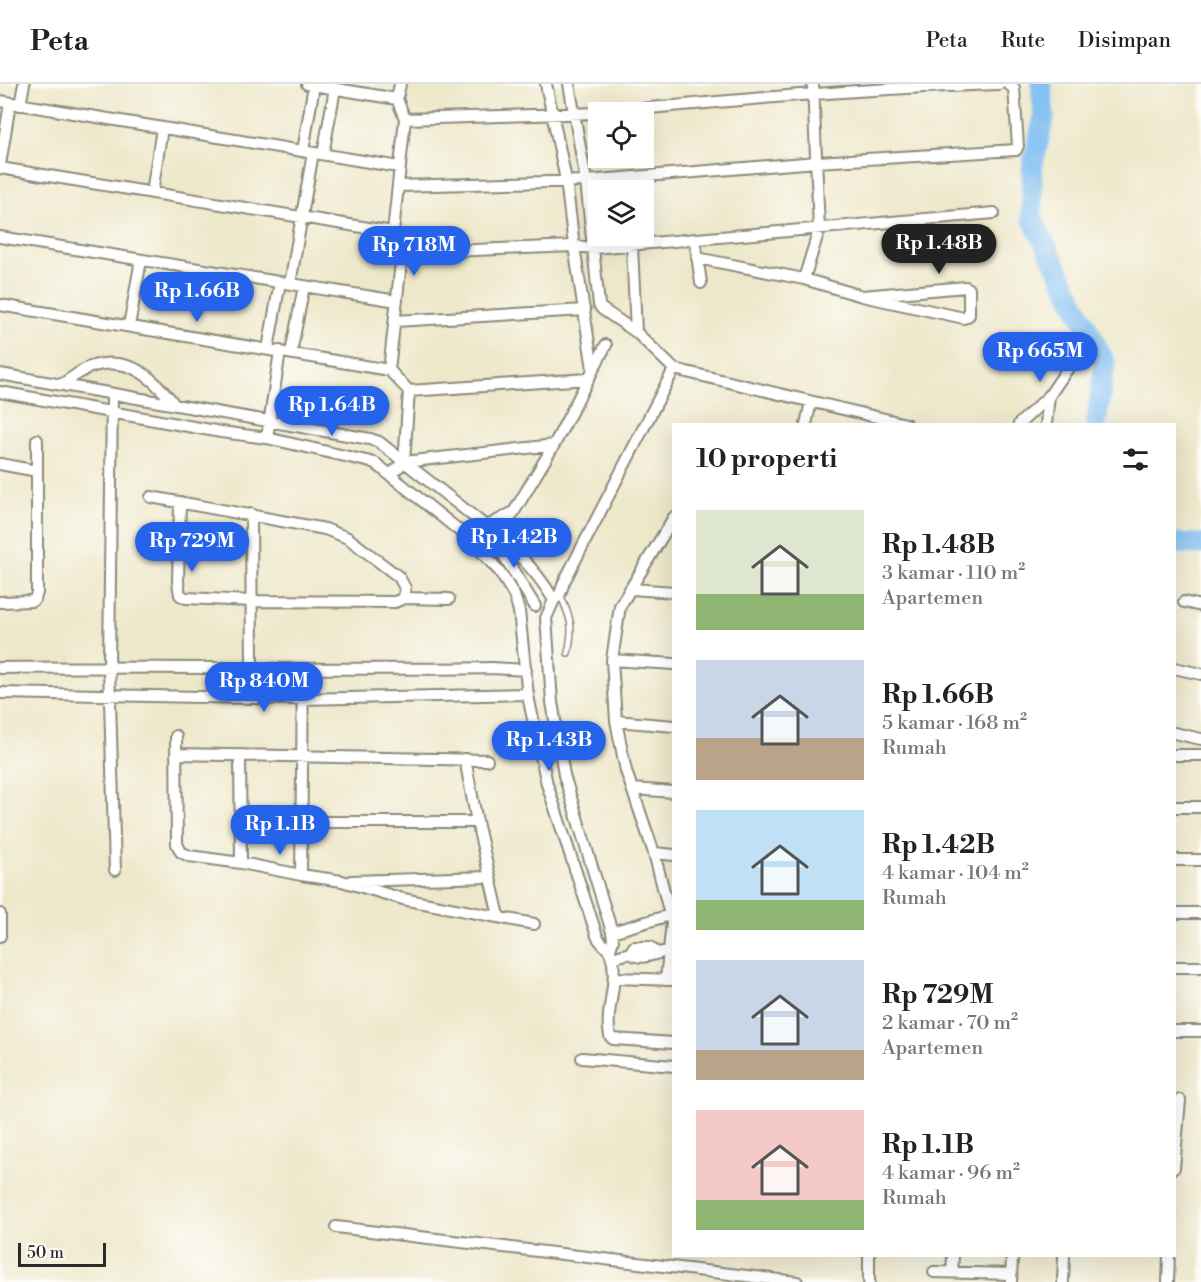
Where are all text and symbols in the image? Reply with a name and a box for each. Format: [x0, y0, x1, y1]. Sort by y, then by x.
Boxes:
text: Peta [30, 24, 89, 59]
text: Peta [926, 28, 968, 54]
text: Rute [1001, 28, 1045, 54]
text: Disimpan [1078, 28, 1171, 54]
map controls [588, 102, 654, 246]
button: locate [588, 102, 654, 168]
button: layers [588, 180, 654, 246]
pin: Rp 1.48B [877, 224, 1001, 275]
pin: Rp 718M [359, 226, 469, 277]
text: Rp 1.48B [895, 231, 983, 256]
text: Rp 718M [372, 233, 456, 258]
pin: Rp 1.66B [135, 272, 259, 323]
text: Rp 1.66B [154, 279, 240, 304]
pin: Rp 665M [985, 332, 1095, 383]
text: Rp 665M [997, 339, 1083, 364]
pin: Rp 1.64B [270, 386, 394, 437]
text: Rp 1.64B [288, 393, 376, 418]
text: 10 properti [696, 443, 837, 475]
icon: filters [1119, 443, 1152, 476]
pin: Rp 1.42B [452, 518, 576, 569]
pin: Rp 729M [137, 522, 247, 573]
text: Rp 1.42B [471, 525, 557, 550]
text: Rp 729M [149, 529, 235, 554]
text: Rp 1.48B [882, 529, 995, 561]
icon: home [744, 534, 816, 606]
text: 3 kamar · 110 m² [882, 561, 1025, 586]
text: Apartemen [882, 586, 983, 611]
pin: Rp 840M [209, 662, 319, 713]
text: Rp 840M [219, 669, 309, 694]
text: Rp 1.66B [882, 679, 994, 711]
icon: home [744, 684, 816, 756]
text: 5 kamar · 168 m² [882, 711, 1027, 736]
pin: Rp 1.43B [487, 721, 611, 772]
text: Rp 1.43B [506, 728, 592, 753]
text: Rumah [882, 736, 947, 761]
pin: Rp 1.1B [225, 805, 335, 856]
text: Rp 1.1B [245, 812, 315, 837]
text: Rp 1.42B [882, 829, 995, 861]
icon: home [744, 834, 816, 906]
text: 4 kamar · 104 m² [882, 861, 1029, 886]
text: Rumah [882, 886, 947, 911]
text: Rp 729M [882, 979, 994, 1011]
icon: home [744, 984, 816, 1056]
text: 2 kamar · 70 m² [882, 1011, 1018, 1036]
text: Apartemen [882, 1036, 983, 1061]
text: Rp 1.1B [882, 1129, 974, 1161]
icon: home [744, 1134, 816, 1206]
text: 4 kamar · 96 m² [882, 1161, 1020, 1186]
text: Rumah [882, 1186, 947, 1211]
scale bar [18, 1240, 106, 1268]
text: 50 m [27, 1243, 64, 1263]

